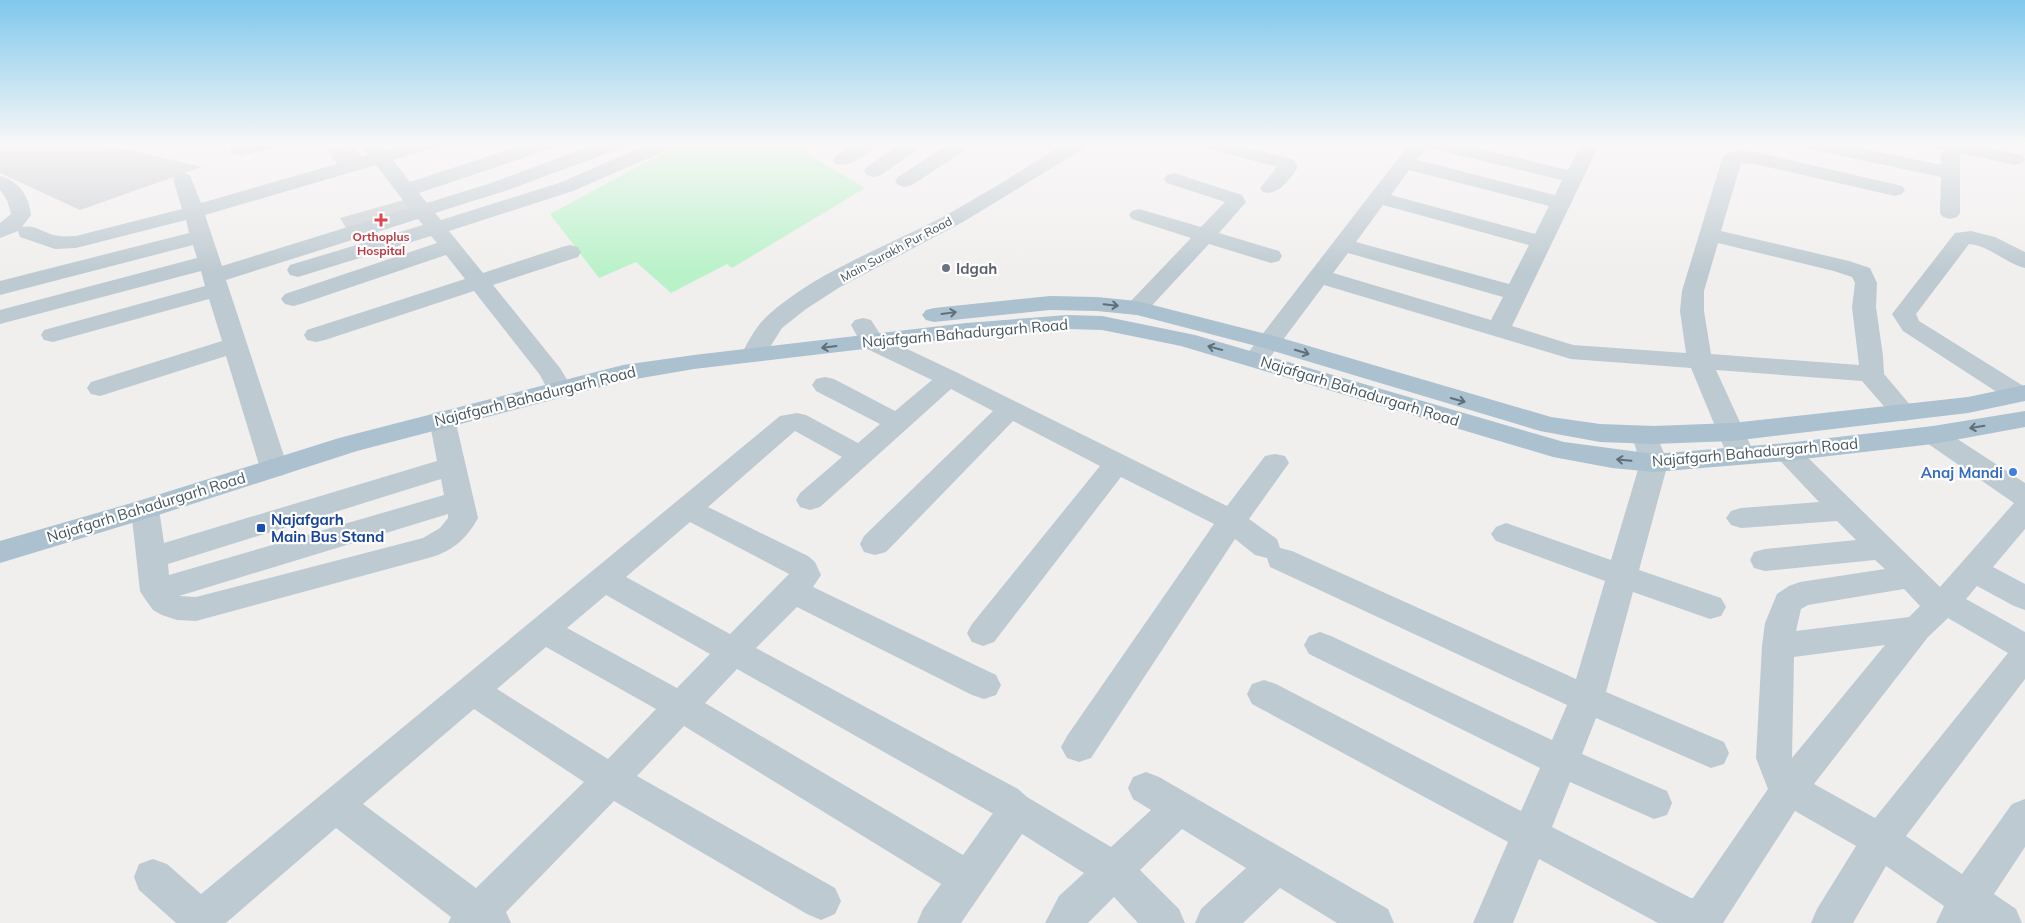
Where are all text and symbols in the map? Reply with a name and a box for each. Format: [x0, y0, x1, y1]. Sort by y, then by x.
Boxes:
marker: Orthoplus Hospital [374, 213, 388, 227]
street label: Main Surakh Pur Road [838, 213, 954, 285]
place label: Orthoplus Hospital [352, 229, 410, 258]
place label: Idgah [956, 259, 997, 278]
marker: Idgah [940, 262, 952, 274]
one-way arrow [1102, 300, 1118, 310]
one-way arrow [940, 308, 956, 318]
street label: Najafgarh Bahadurgarh Road [861, 315, 1069, 351]
one-way arrow [821, 342, 837, 352]
one-way arrow [1207, 343, 1223, 352]
one-way arrow [1294, 348, 1310, 358]
street label: Najafgarh Bahadurgarh Road [1258, 352, 1462, 430]
street label: Najafgarh Bahadurgarh Road [432, 362, 638, 430]
one-way arrow [1449, 395, 1465, 405]
one-way arrow [1969, 423, 1985, 433]
street label: Najafgarh Bahadurgarh Road [1651, 434, 1859, 470]
one-way arrow [1616, 456, 1632, 465]
place label: Anaj Mandi [1921, 463, 2003, 482]
marker: Anaj Mandi [2007, 466, 2019, 478]
street label: Najafgarh Bahadurgarh Road [44, 468, 248, 546]
place label: Najafgarh Main Bus Stand [271, 510, 384, 546]
marker: Najafgarh Main Bus Stand [255, 522, 267, 534]

